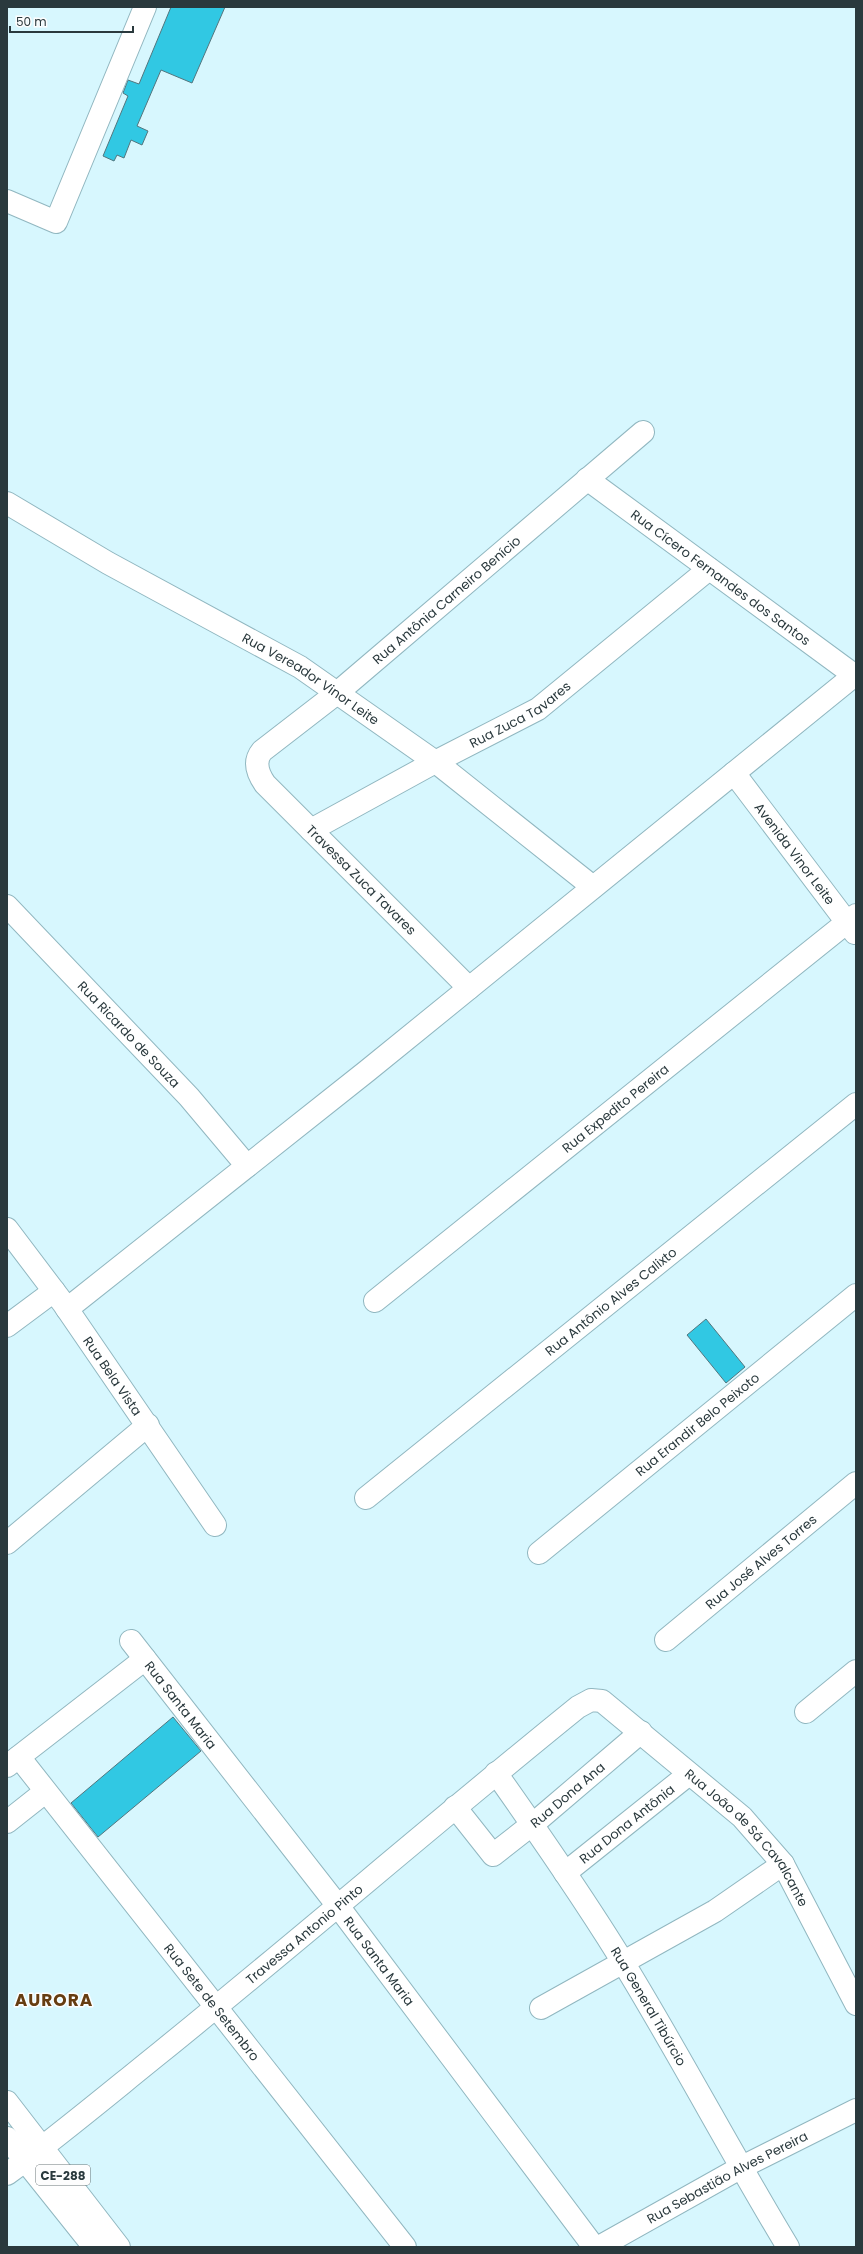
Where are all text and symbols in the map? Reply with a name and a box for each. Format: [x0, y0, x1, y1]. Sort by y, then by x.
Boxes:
scale bar [10, 8, 133, 34]
text: 50 m [16, 13, 47, 30]
street label: Rua Cícero Fernandes dos Santos [627, 505, 815, 650]
street label: Rua Antônia Carneiro Benício [368, 531, 525, 668]
street label: Rua Vereador Vinor Leite [239, 628, 383, 729]
street label: Rua Zuca Tavares [466, 676, 575, 752]
street label: Avenida Vinor Leite [750, 799, 840, 909]
street label: Travessa Zuca Tavares [302, 821, 421, 940]
street label: Rua Ricardo de Souza [74, 976, 185, 1092]
street label: Rua Expedito Pereira [558, 1059, 673, 1157]
street label: Rua Antônio Alves Calixto [541, 1242, 681, 1360]
street label: Rua Bela Vista [79, 1332, 147, 1419]
street label: Rua Erandir Belo Peixoto [631, 1368, 763, 1481]
street label: Rua José Alves Torres [701, 1510, 821, 1613]
street label: Rua Santa Maria [140, 1657, 221, 1753]
street label: Rua Dona Ana [526, 1757, 609, 1832]
street label: Rua João de Sá Cavalcante [681, 1764, 813, 1910]
street label: Rua Dona Antônia [575, 1780, 678, 1868]
street label: Travessa Antonio Pinto [241, 1879, 367, 1989]
street label: Rua Santa Maria [340, 1912, 419, 2010]
street label: Rua Sete de Setembro [160, 1939, 264, 2065]
street label: Rua General Tibúrcio [606, 1943, 691, 2069]
district label: AURORA [15, 1988, 93, 2012]
street label: Rua Sebastião Alves Pereira [643, 2126, 811, 2228]
road number: CE-288 [36, 2165, 90, 2185]

